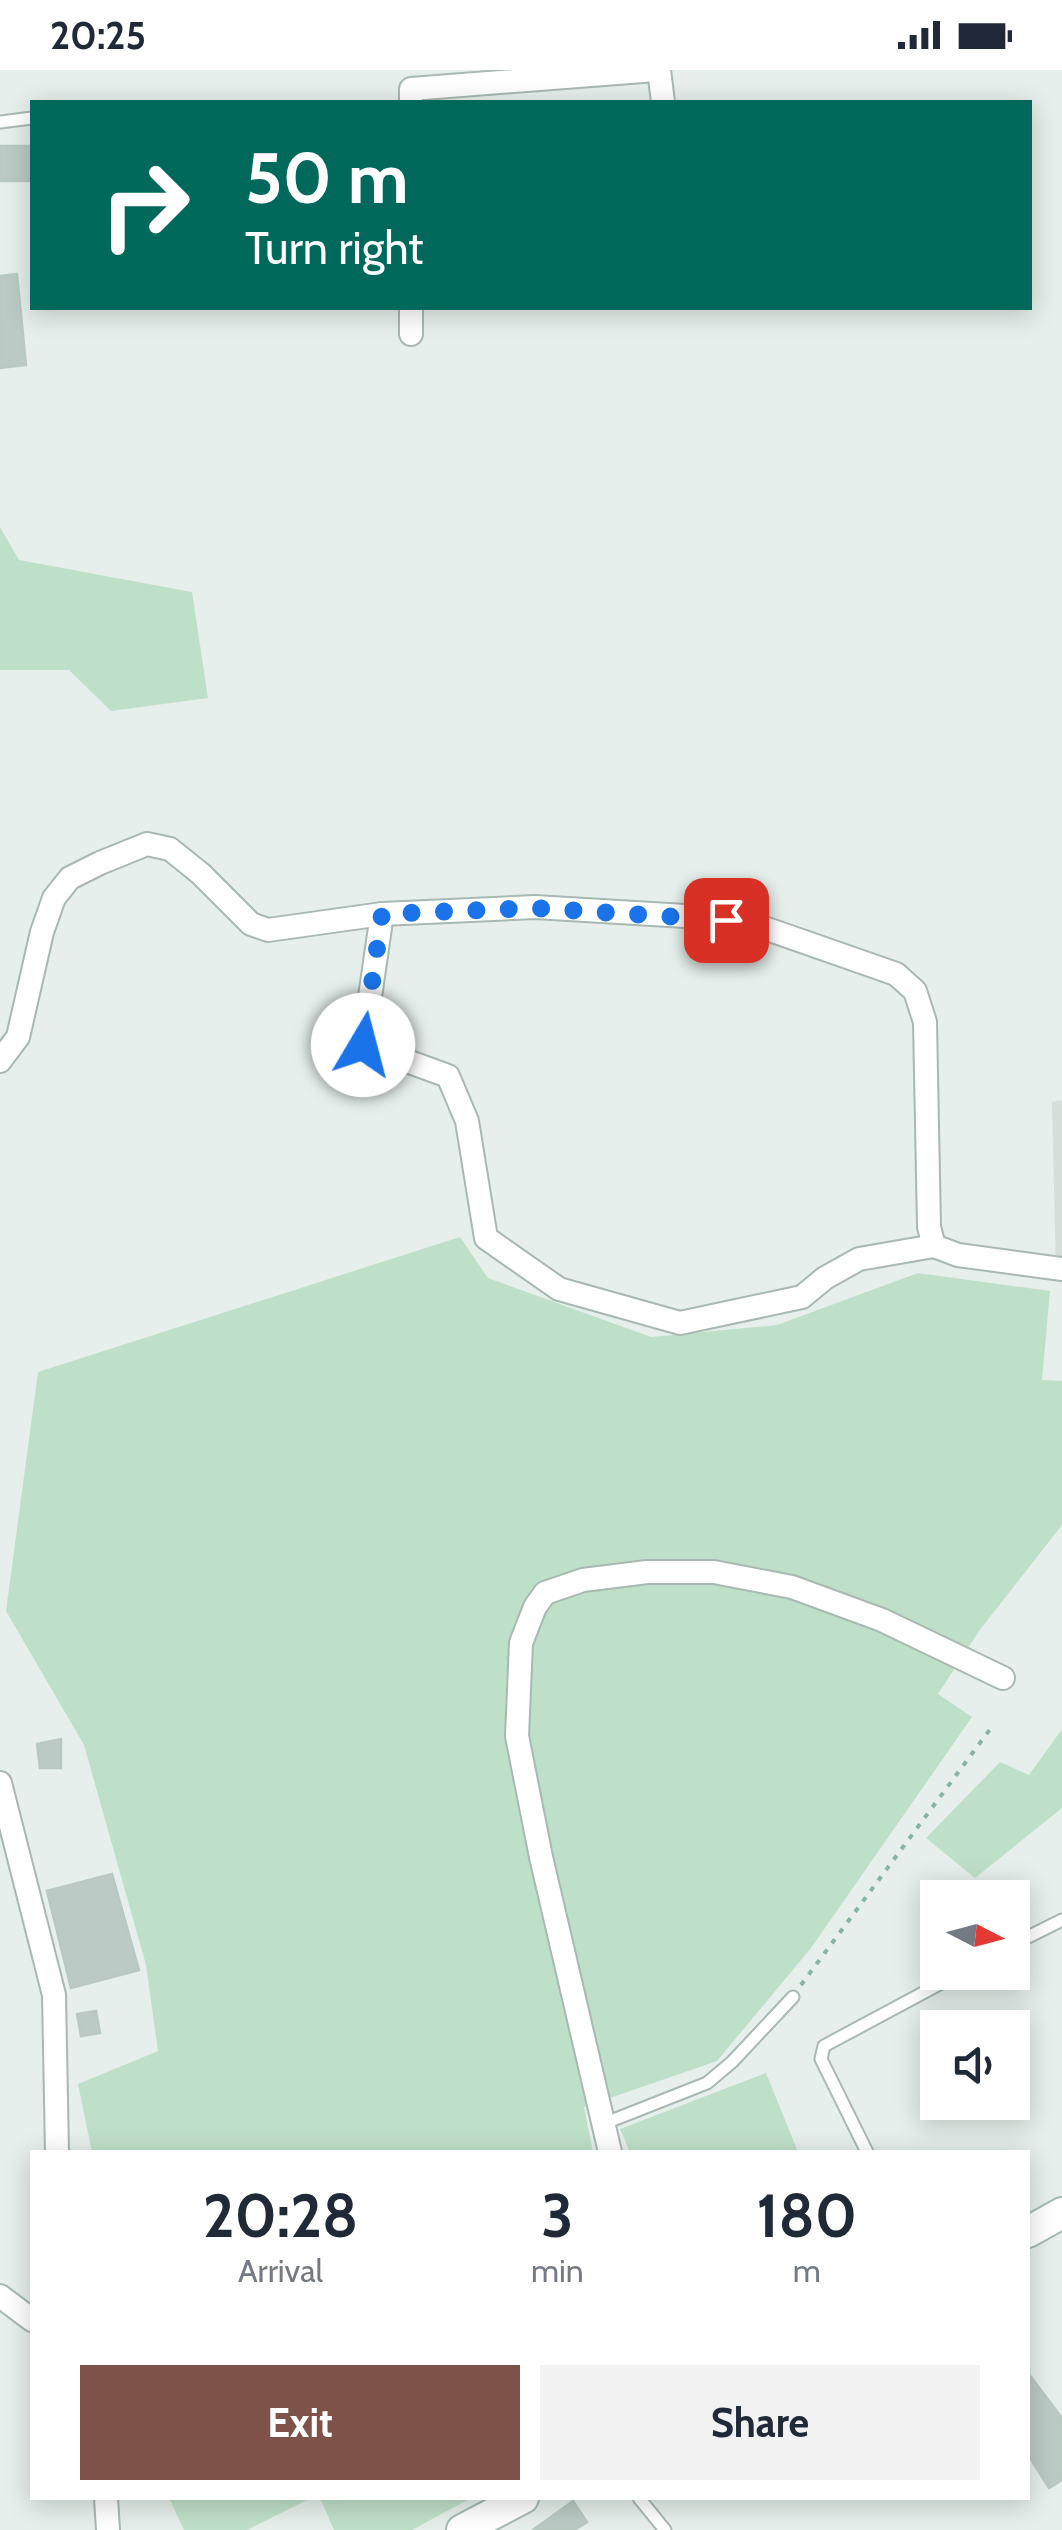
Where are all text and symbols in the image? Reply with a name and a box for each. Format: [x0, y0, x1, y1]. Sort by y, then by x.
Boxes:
text: 20:25 [50, 12, 146, 59]
text: 50 m [245, 135, 409, 221]
icon: right [80, 140, 210, 270]
text: Turn right [245, 221, 424, 275]
pin [684, 878, 769, 963]
icon: arrive [699, 893, 754, 948]
position arrow [311, 993, 415, 1097]
north arrow [920, 1880, 1030, 1990]
map controls [920, 1880, 1030, 2120]
button: sound [920, 2010, 1030, 2120]
text: 20:28 [203, 2179, 358, 2252]
text: 3 [541, 2179, 573, 2252]
text: 180 [756, 2179, 857, 2252]
text: Arrival [238, 2251, 323, 2290]
text: min [531, 2251, 584, 2290]
text: m [793, 2251, 821, 2290]
button: Exit [80, 2365, 520, 2480]
button: Share [540, 2365, 980, 2480]

